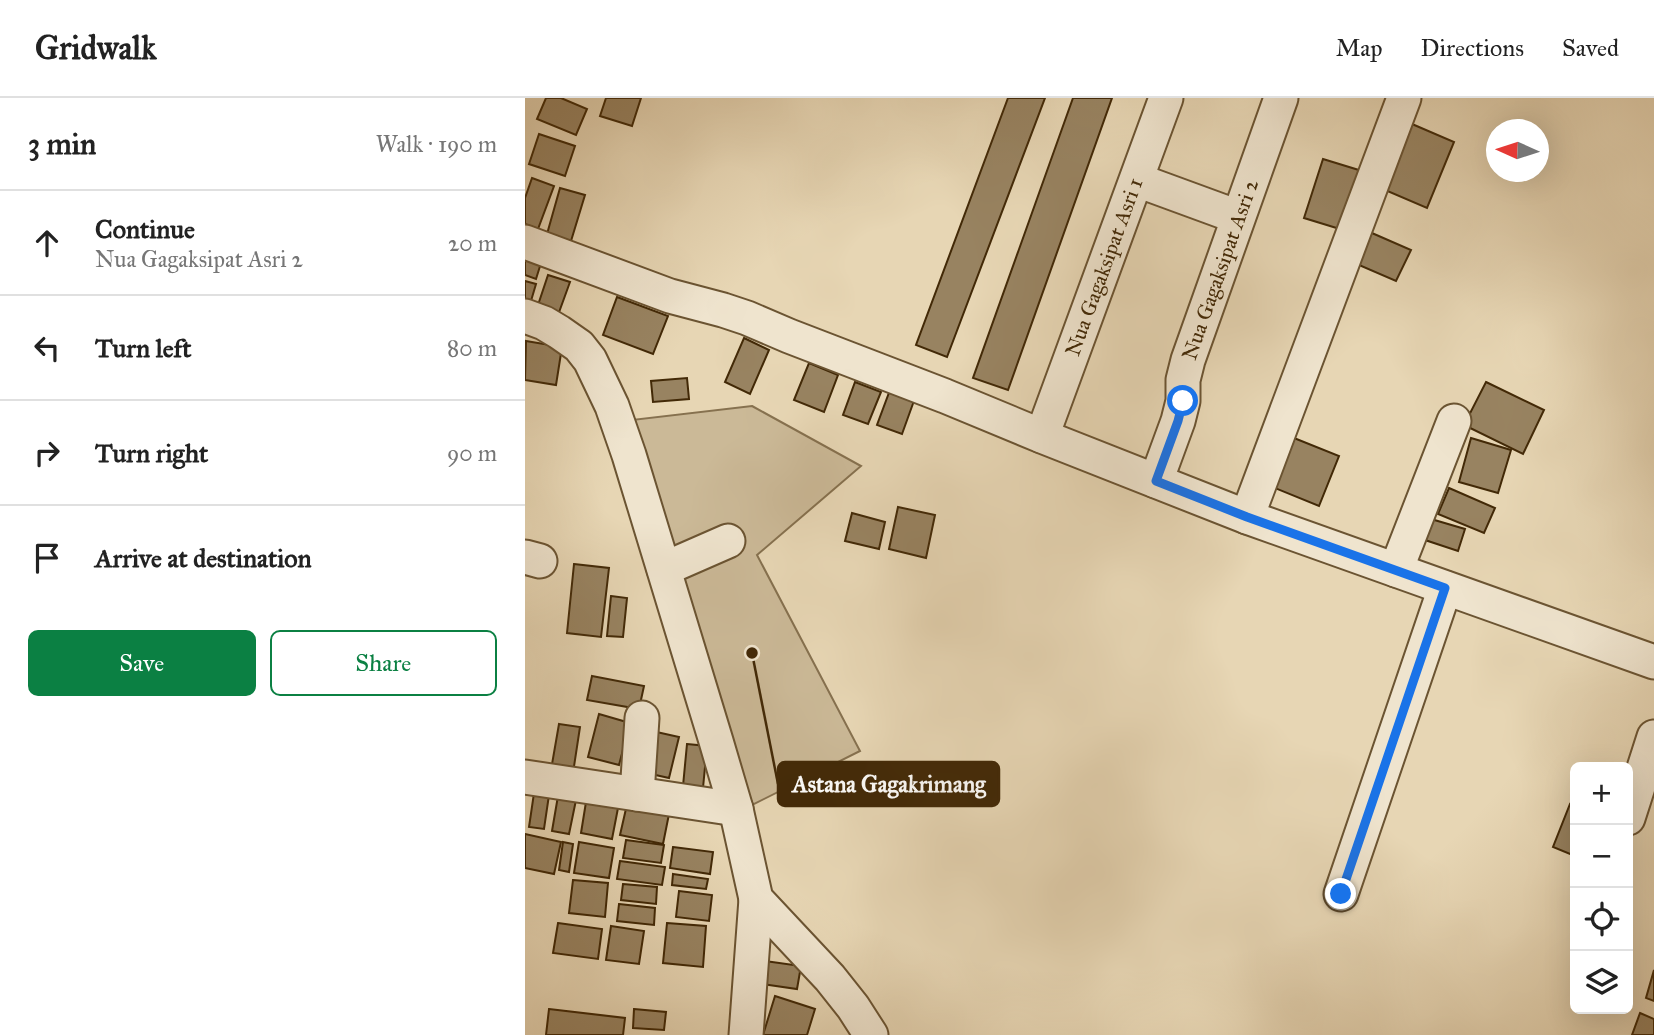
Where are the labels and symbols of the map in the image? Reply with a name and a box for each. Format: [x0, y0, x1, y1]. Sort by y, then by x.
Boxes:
north arrow [1486, 119, 1549, 182]
street label: Nua Gagaksipat Asri 1 [1059, 174, 1149, 360]
street label: Nua Gagaksipat Asri 2 [1176, 175, 1264, 364]
route start [1167, 385, 1198, 416]
callout: Astana Gagakrimang [778, 762, 999, 806]
text: Astana Gagakrimang [790, 770, 987, 799]
route end [1325, 878, 1356, 909]

